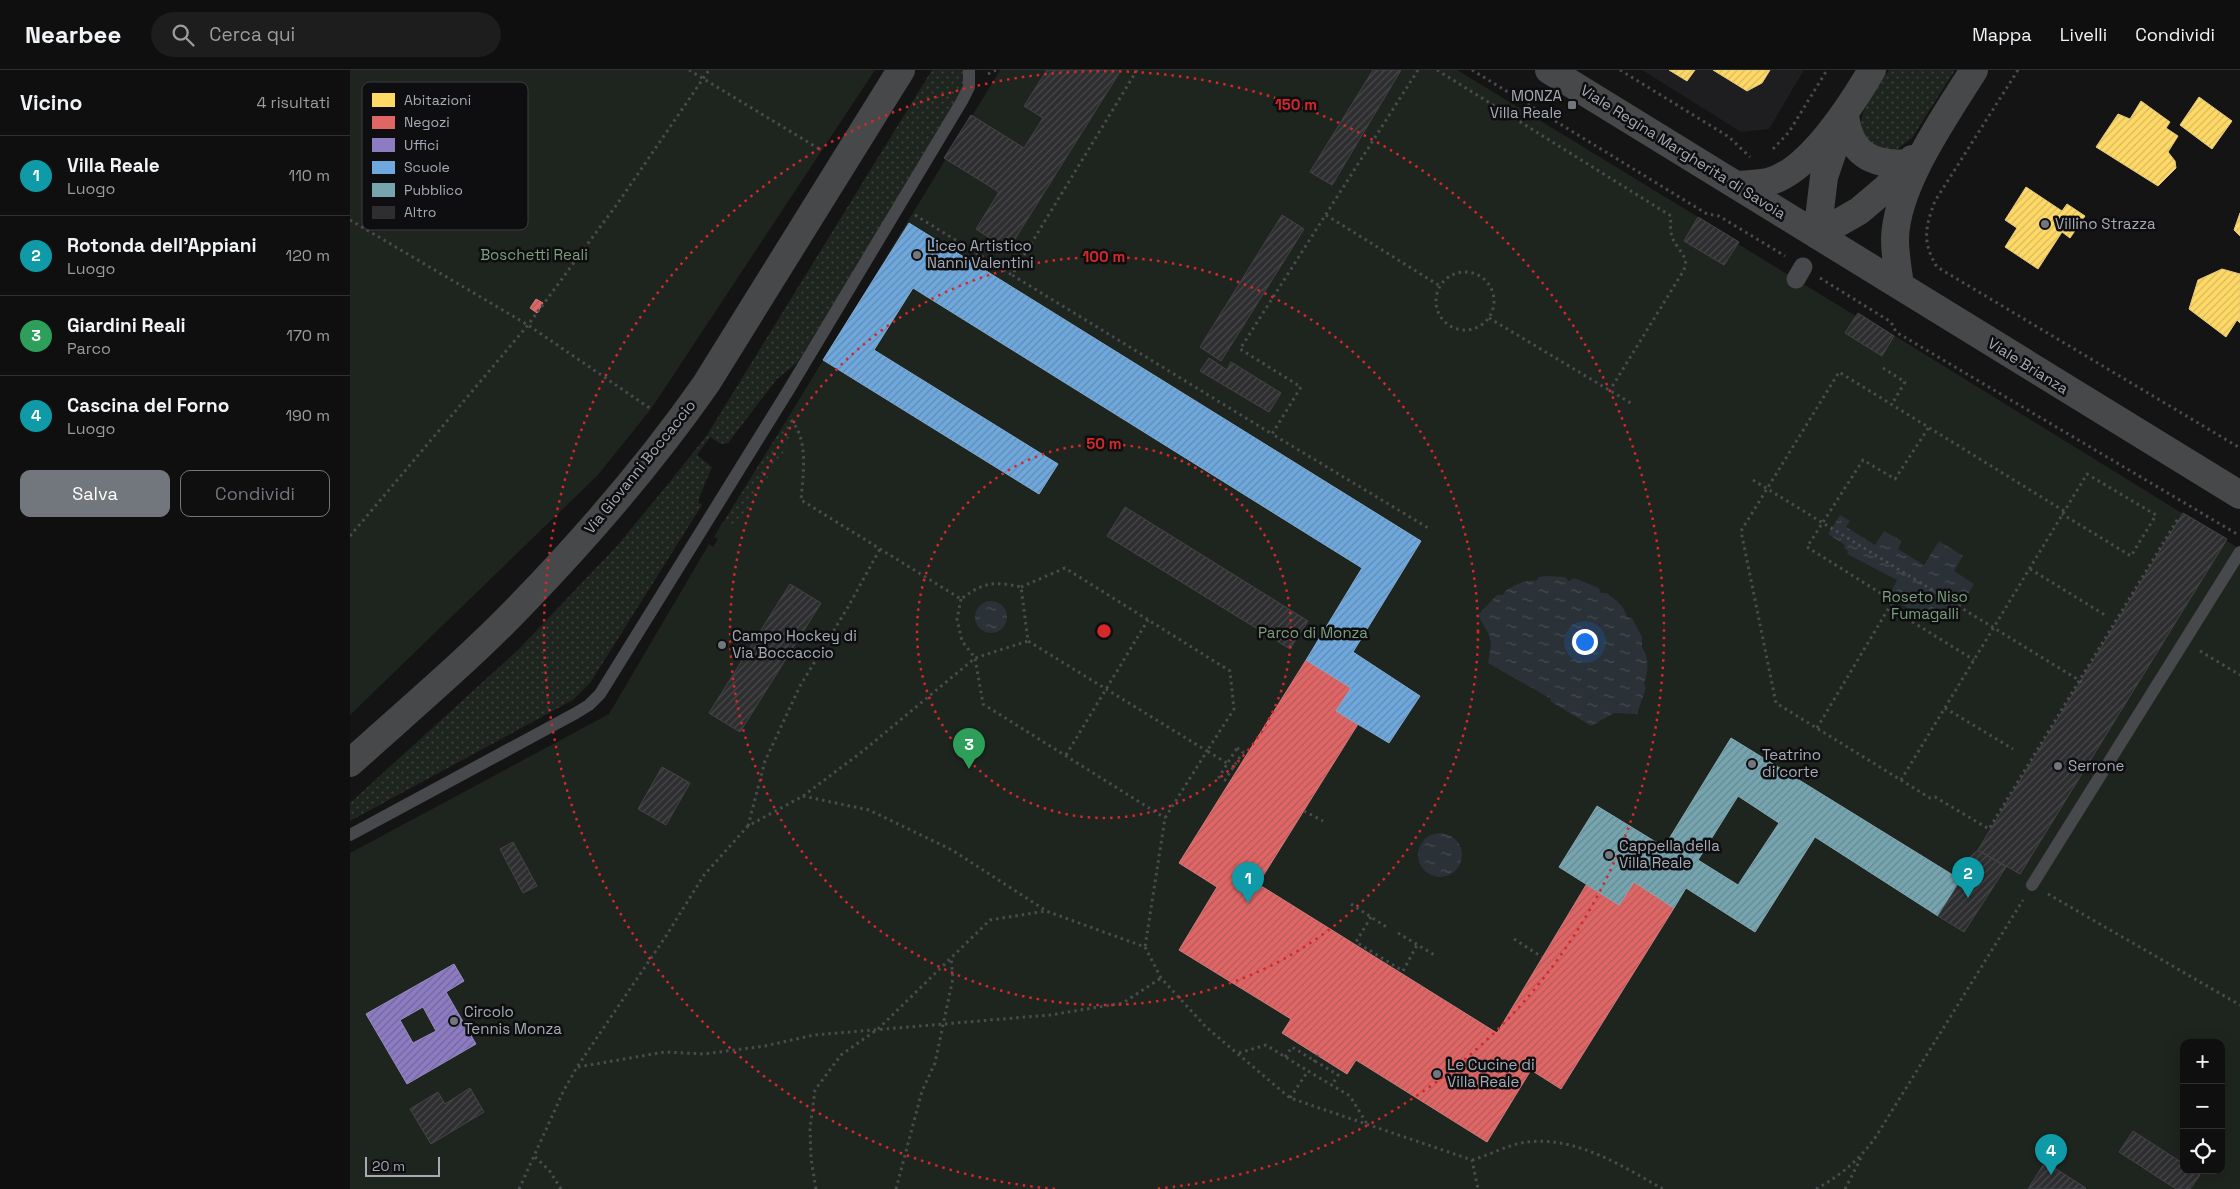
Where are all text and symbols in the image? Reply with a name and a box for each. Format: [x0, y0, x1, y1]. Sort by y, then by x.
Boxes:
search box [151, 12, 501, 57]
text: Nearbee [25, 19, 121, 50]
icon: search [169, 21, 197, 49]
text: Cerca qui [209, 22, 295, 47]
text: Mappa [1972, 23, 2032, 46]
text: Livelli [2060, 23, 2107, 46]
text: Condividi [2135, 23, 2215, 46]
street label: Viale Regina Margherita di Savoia [1577, 80, 1790, 223]
legend [362, 82, 528, 230]
place label: MONZA Villa Reale [1490, 86, 1563, 122]
text: Vicino [20, 89, 82, 116]
text: Abitazioni [404, 91, 471, 109]
text: 4 risultati [257, 92, 330, 113]
text: 150 m [1275, 95, 1317, 114]
marker: MONZA Villa Reale [1566, 99, 1578, 111]
text: Negozi [404, 113, 450, 131]
text: Uffici [404, 136, 439, 154]
text: Villa Reale [67, 153, 160, 178]
text: Scuole [404, 158, 450, 176]
text: 1 [32, 165, 40, 186]
text: 110 m [288, 165, 330, 186]
text: Luogo [67, 178, 116, 199]
text: Pubblico [404, 181, 463, 199]
text: Altro [404, 203, 436, 221]
place label: Villino Strazza [2055, 214, 2156, 233]
marker: Villino Strazza [2039, 218, 2051, 230]
text: Rotonda dell'Appiani [67, 233, 257, 258]
place label: Liceo Artistico Nanni Valentini [927, 236, 1034, 272]
text: 2 [31, 245, 41, 266]
text: 120 m [286, 245, 330, 266]
park label: Boschetti Reali [480, 245, 588, 264]
text: 100 m [1083, 247, 1125, 266]
marker: Liceo Artistico Nanni Valentini [911, 249, 923, 261]
text: Luogo [67, 258, 116, 279]
text: Giardini Reali [67, 313, 186, 338]
text: 3 [31, 325, 41, 346]
text: 170 m [286, 325, 330, 346]
street label: Viale Brianza [1984, 333, 2072, 398]
text: Parco [67, 338, 111, 359]
text: Cascina del Forno [67, 393, 229, 418]
street label: Via Giovanni Boccaccio [580, 396, 699, 537]
text: 4 [31, 405, 41, 426]
text: 190 m [285, 405, 330, 426]
text: Luogo [67, 418, 116, 439]
text: 50 m [1086, 434, 1122, 453]
button: Salva [20, 470, 170, 517]
button: Condividi [180, 470, 330, 517]
park label: Roseto Niso Fumagalli [1882, 587, 1968, 623]
centre of rings [1095, 622, 1113, 640]
park label: Parco di Monza [1258, 623, 1368, 642]
place label: Campo Hockey di Via Boccaccio [732, 626, 857, 662]
your location [1572, 629, 1598, 655]
marker: Campo Hockey di Via Boccaccio [716, 639, 728, 651]
pin: 3 [953, 728, 985, 769]
place label: Teatrino di corte [1762, 745, 1821, 781]
place label: Serrone [2068, 756, 2125, 775]
marker: Teatrino di corte [1746, 758, 1758, 770]
marker: Serrone [2052, 760, 2064, 772]
place label: Cappella della Villa Reale [1619, 836, 1720, 872]
marker: Cappella della Villa Reale [1603, 849, 1615, 861]
pin: 2 [1952, 857, 1984, 898]
pin: 1 [1232, 862, 1264, 903]
place label: Circolo Tennis Monza [464, 1002, 562, 1038]
marker: Circolo Tennis Monza [448, 1015, 460, 1027]
map controls [2180, 1039, 2225, 1174]
button: + [2180, 1039, 2225, 1084]
place label: Le Cucine di Villa Reale [1447, 1055, 1535, 1091]
marker: Le Cucine di Villa Reale [1431, 1068, 1443, 1080]
button: − [2180, 1084, 2225, 1129]
button: locate [2180, 1129, 2225, 1174]
pin: 4 [2035, 1134, 2067, 1175]
scale bar [365, 1154, 440, 1177]
text: 20 m [372, 1157, 405, 1175]

